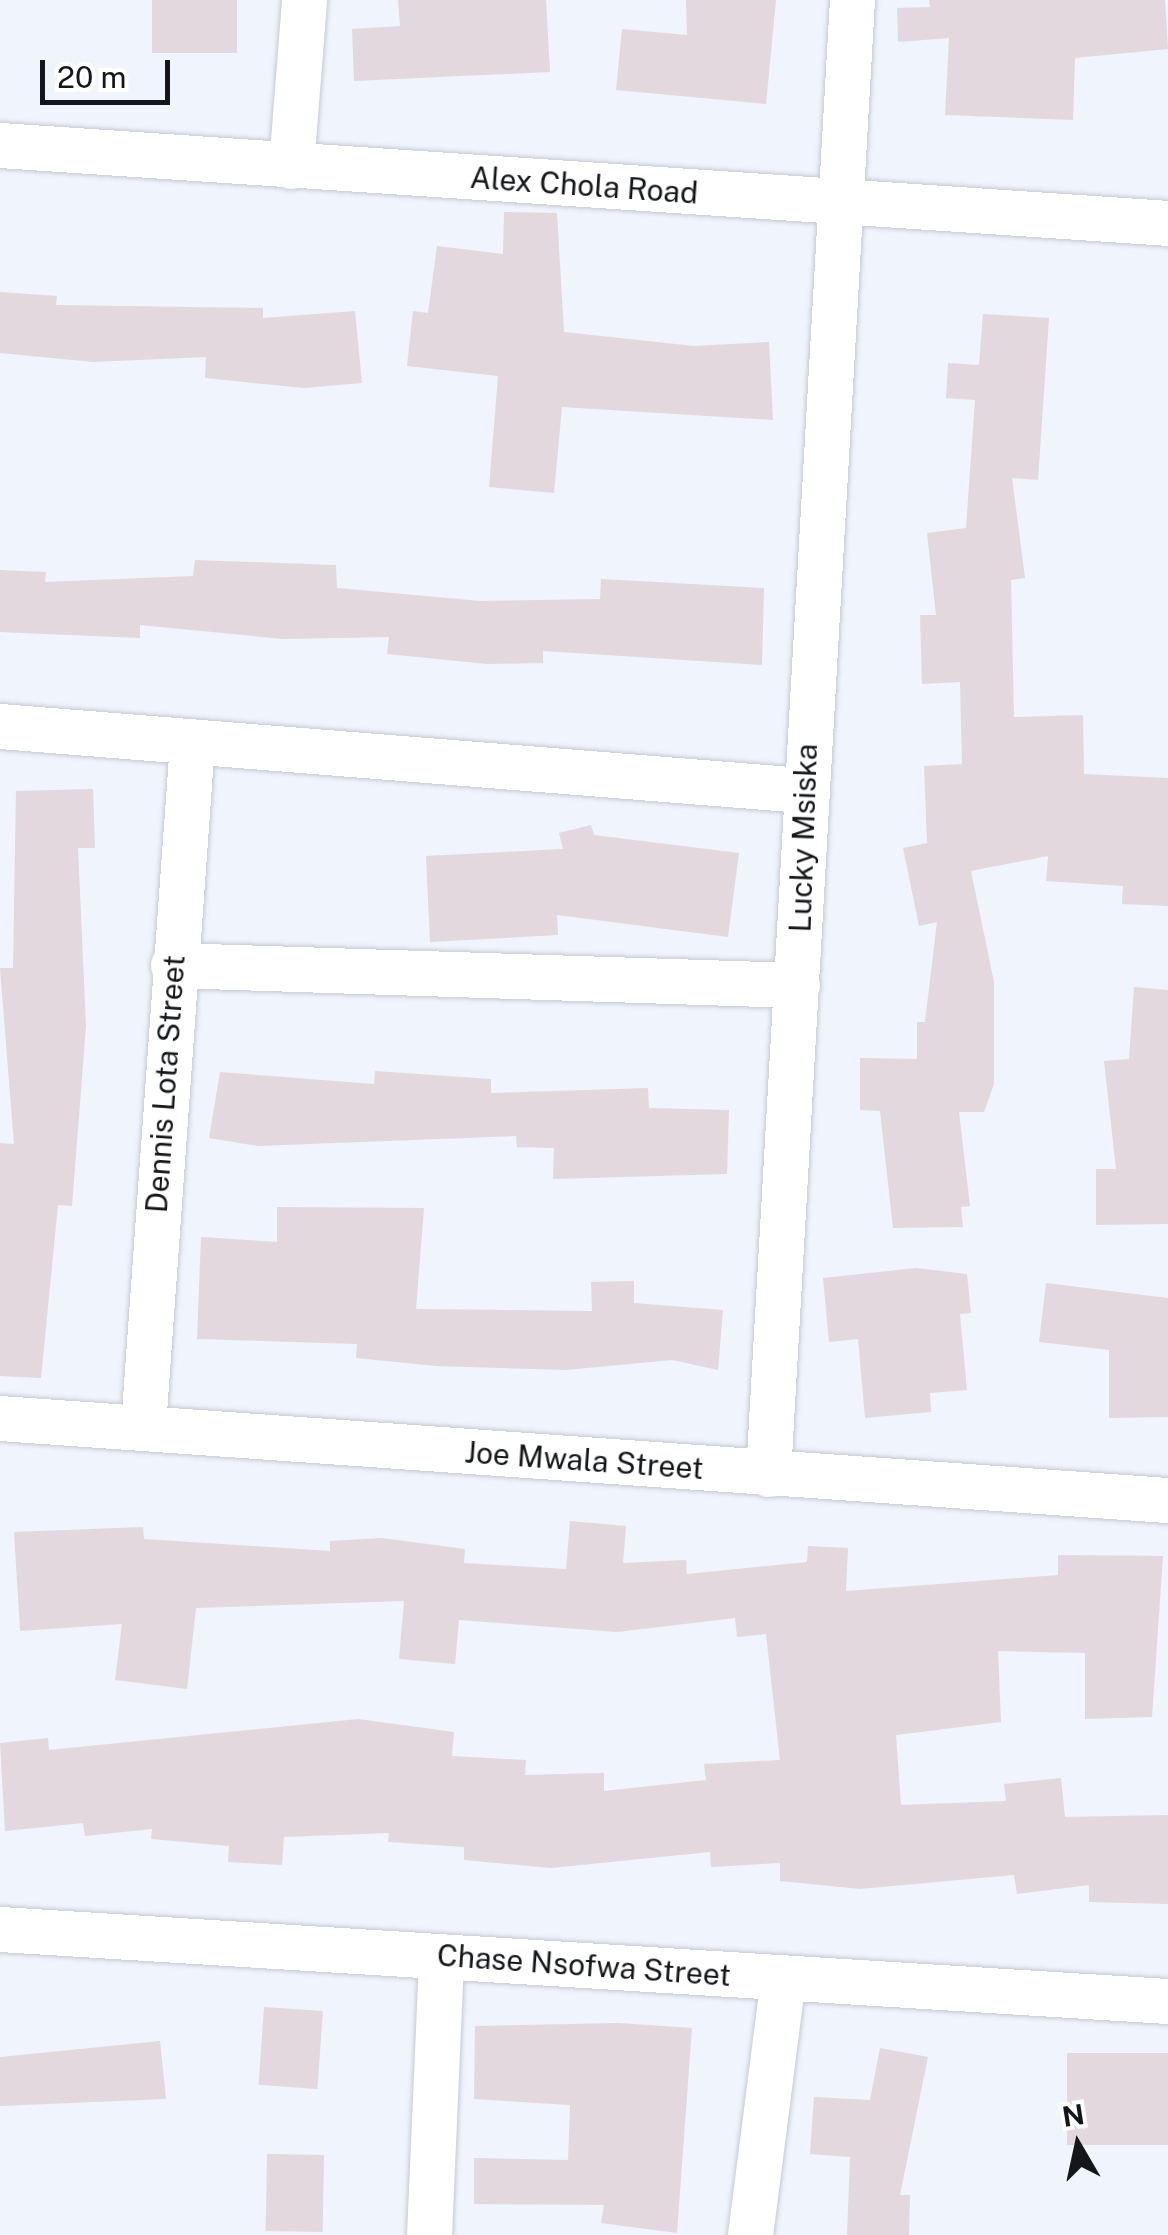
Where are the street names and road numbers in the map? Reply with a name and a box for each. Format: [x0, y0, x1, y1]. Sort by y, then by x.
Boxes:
street label: Alex Chola Road [469, 159, 699, 211]
street label: Lucky Msiska [782, 743, 824, 933]
street label: Dennis Lota Street [138, 954, 192, 1214]
street label: Joe Mwala Street [463, 1434, 705, 1486]
street label: Chase Nsofwa Street [436, 1937, 732, 1993]

